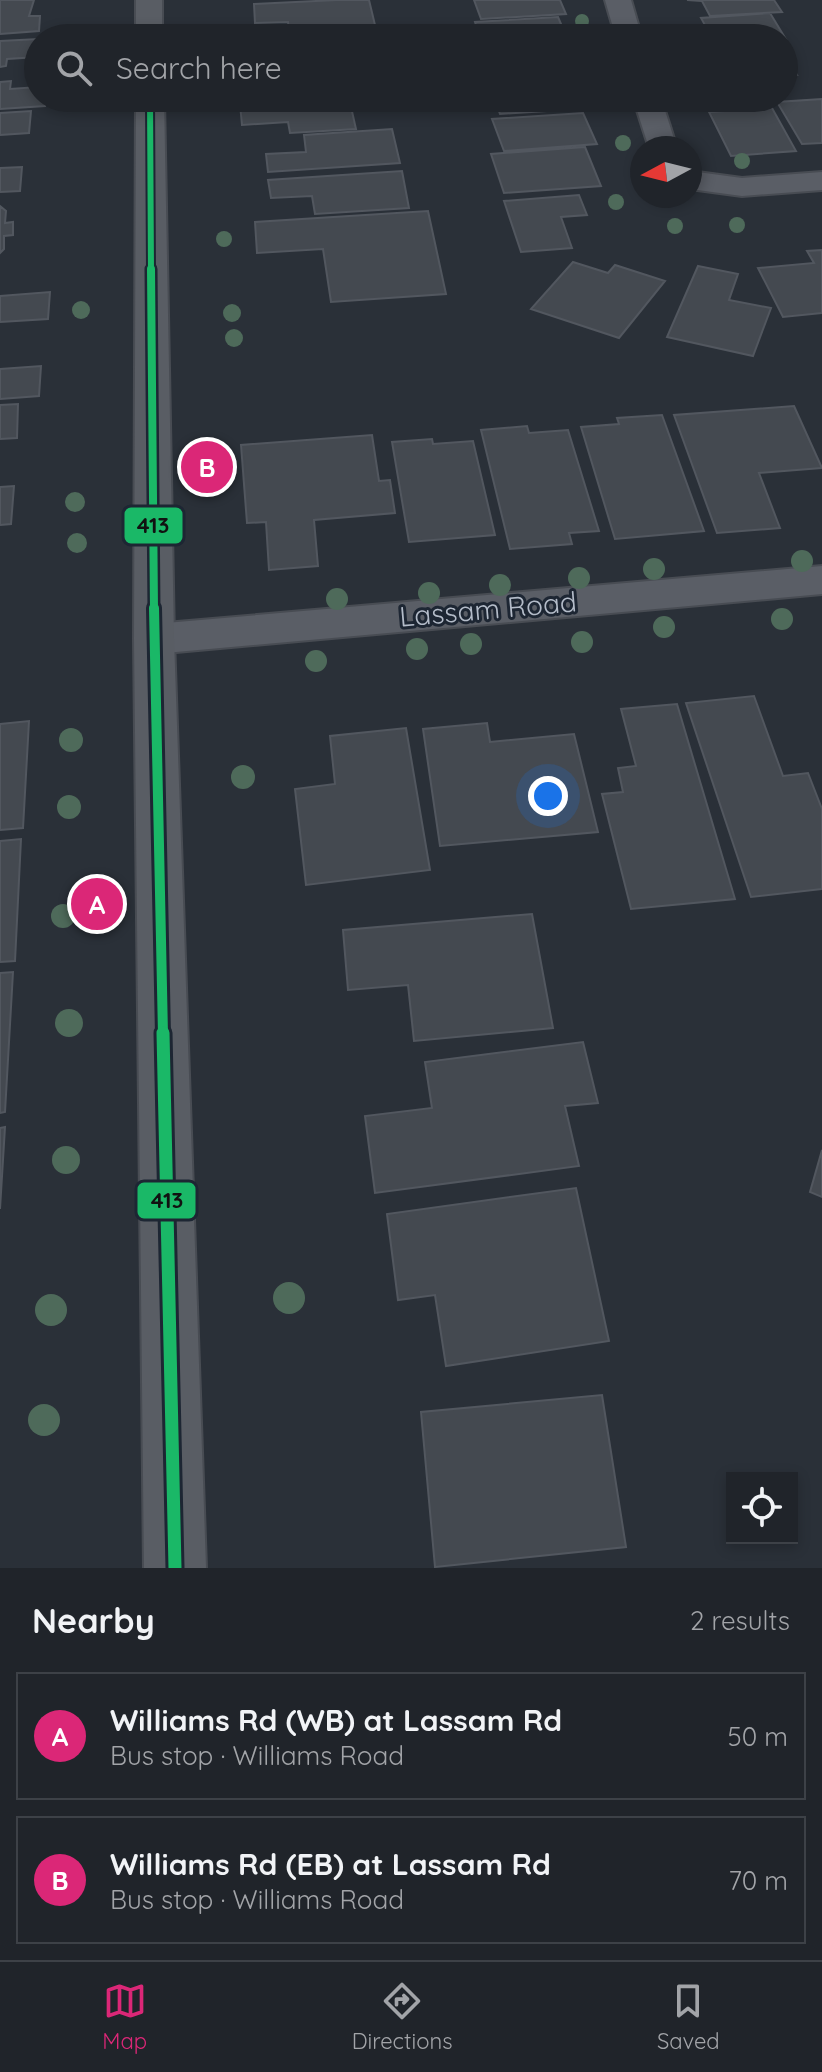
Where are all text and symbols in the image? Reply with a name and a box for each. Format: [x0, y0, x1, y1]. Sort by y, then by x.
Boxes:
search box [24, 24, 798, 112]
icon: search [52, 46, 96, 90]
text: Search here [116, 49, 282, 87]
north arrow [630, 136, 702, 208]
pin: B [181, 437, 233, 497]
line badge: 413 [123, 506, 184, 545]
text: 413 [137, 511, 169, 539]
street label: Lassam Road [398, 583, 578, 634]
your location [528, 776, 568, 816]
pin: A [71, 874, 123, 934]
line badge: 413 [136, 1181, 197, 1220]
text: 413 [151, 1186, 183, 1214]
map controls [726, 1472, 798, 1544]
button: locate [726, 1472, 798, 1544]
text: Nearby [32, 1599, 155, 1642]
text: 2 results [690, 1604, 790, 1637]
text: Williams Rd (WB) at Lassam Rd [110, 1701, 562, 1739]
text: A [52, 1720, 68, 1753]
text: 50 m [728, 1720, 788, 1753]
text: Bus stop · Williams Road [110, 1739, 404, 1772]
text: Williams Rd (EB) at Lassam Rd [110, 1845, 551, 1883]
text: B [51, 1864, 69, 1897]
text: 70 m [728, 1864, 788, 1897]
text: Bus stop · Williams Road [110, 1883, 404, 1916]
tab: Map [102, 1979, 147, 2055]
tab: Directions [352, 1979, 452, 2055]
tab: Saved [657, 1979, 720, 2055]

